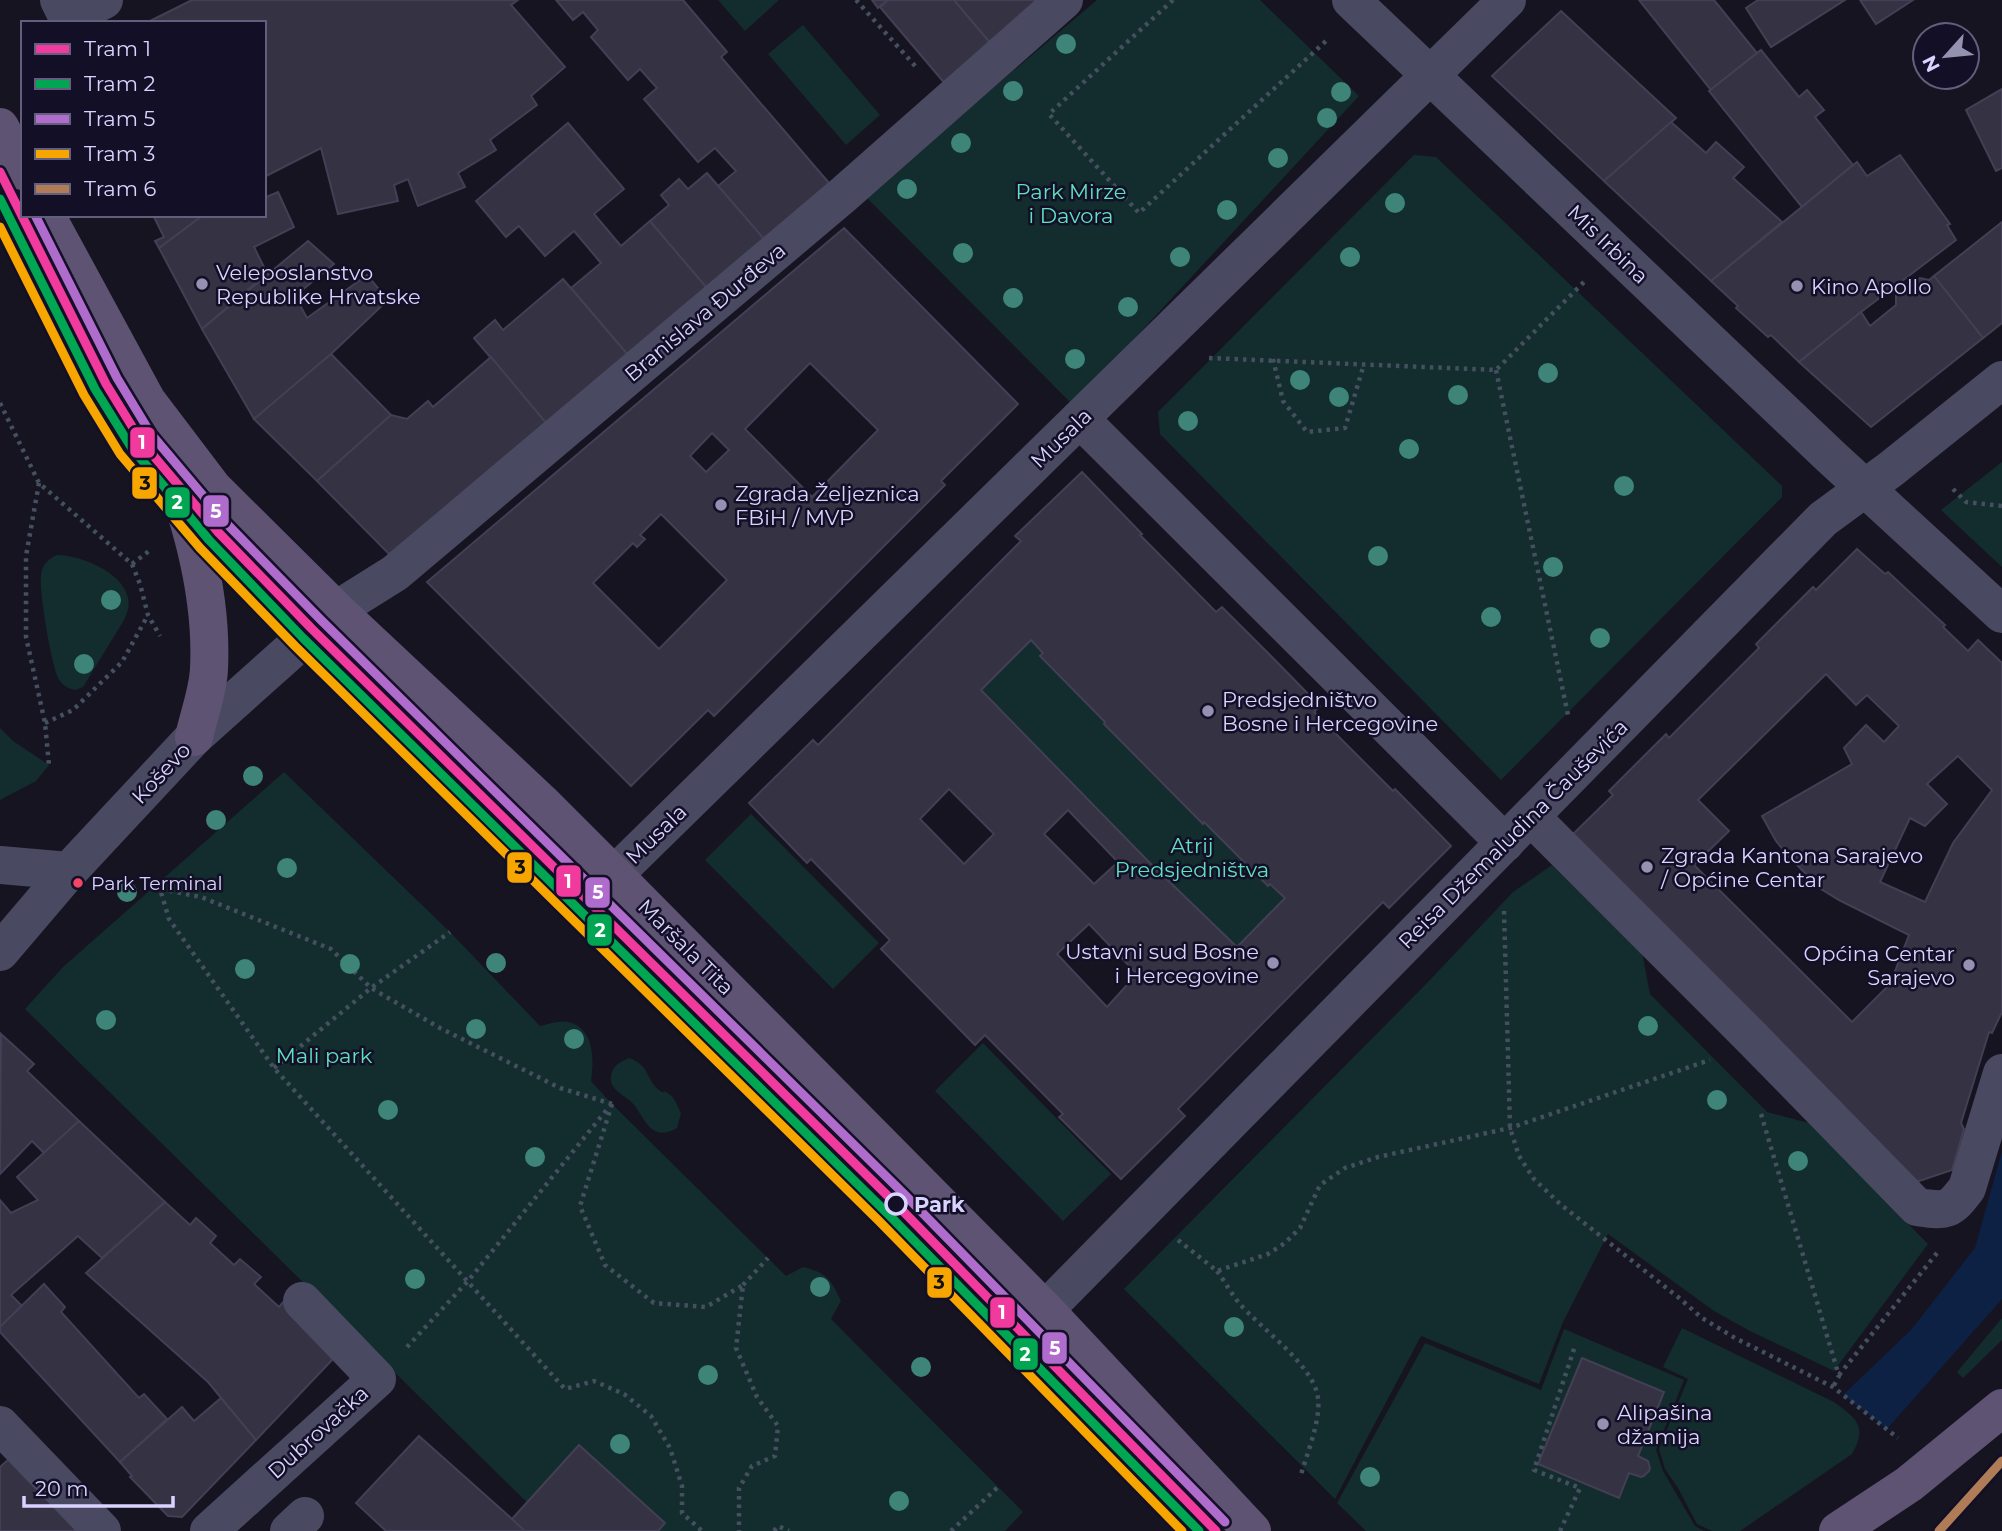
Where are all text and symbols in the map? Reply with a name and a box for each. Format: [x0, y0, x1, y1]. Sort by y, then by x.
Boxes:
legend [21, 21, 266, 217]
north arrow [1911, 21, 1981, 91]
text: Tram 1 [84, 36, 151, 61]
text: N [1918, 51, 1945, 76]
text: Tram 2 [84, 71, 156, 96]
text: Tram 5 [84, 106, 156, 131]
text: Tram 3 [84, 141, 155, 166]
text: Tram 6 [84, 176, 157, 201]
park label: Park Mirze i Davora [1016, 179, 1126, 228]
street label: Mis Irbina [1562, 199, 1654, 289]
street label: Branislava Đurđeva [619, 237, 791, 387]
place label: Veleposlanstvo Republike Hrvatske [216, 260, 421, 309]
place label: Kino Apollo [1811, 274, 1931, 299]
marker: Veleposlanstvo Republike Hrvatske [194, 276, 210, 292]
marker: Kino Apollo [1789, 278, 1805, 294]
street label: Musala [1025, 403, 1097, 473]
line badge: 1 [129, 426, 156, 459]
text: 1 [138, 431, 146, 454]
line badge: 3 [131, 466, 158, 500]
text: 3 [138, 472, 151, 495]
place label: Zgrada Željeznica FBiH / MVP [735, 481, 920, 530]
line badge: 2 [164, 486, 191, 519]
text: 2 [171, 491, 183, 514]
line badge: 5 [202, 494, 230, 528]
marker: Zgrada Željeznica FBiH / MVP [713, 497, 729, 513]
text: 5 [210, 500, 222, 523]
place label: Predsjedništvo Bosne i Hercegovine [1222, 687, 1438, 736]
marker: Predsjedništvo Bosne i Hercegovine [1200, 703, 1216, 719]
street label: Reisa Džemaludina Čauševića [1393, 714, 1633, 954]
street label: Koševo [126, 737, 196, 809]
street label: Musala [620, 799, 692, 869]
park label: Atrij Predsjedništva [1115, 833, 1269, 882]
place label: Zgrada Kantona Sarajevo / Općine Centar [1660, 843, 1923, 892]
line badge: 3 [506, 851, 533, 884]
text: 3 [513, 856, 526, 879]
marker: Zgrada Kantona Sarajevo / Općine Centar [1639, 859, 1655, 875]
line badge: 1 [555, 864, 582, 898]
text: 1 [564, 870, 572, 893]
place label: Park Terminal [91, 872, 223, 895]
marker: Park Terminal [71, 876, 85, 890]
line badge: 5 [584, 876, 611, 909]
text: 5 [592, 881, 604, 904]
street label: Maršala Tita [633, 894, 739, 1000]
line badge: 2 [586, 913, 613, 947]
text: 2 [594, 919, 606, 942]
place label: Ustavni sud Bosne i Hercegovine [1065, 939, 1259, 988]
place label: Općina Centar Sarajevo [1804, 941, 1955, 990]
marker: Ustavni sud Bosne i Hercegovine [1265, 955, 1281, 971]
marker: Općina Centar Sarajevo [1961, 957, 1977, 973]
park label: Mali park [276, 1043, 373, 1068]
place label: Park [914, 1192, 965, 1217]
marker: Park [885, 1193, 907, 1215]
line badge: 3 [926, 1266, 953, 1299]
text: 3 [932, 1271, 945, 1294]
line badge: 1 [989, 1296, 1016, 1329]
text: 1 [998, 1301, 1006, 1324]
line badge: 5 [1041, 1331, 1068, 1365]
line badge: 2 [1012, 1337, 1039, 1371]
text: 5 [1049, 1337, 1061, 1360]
text: 2 [1019, 1343, 1031, 1366]
street label: Dubrovačka [263, 1380, 373, 1484]
place label: Alipašina džamija [1617, 1400, 1712, 1449]
marker: Alipašina džamija [1595, 1416, 1611, 1432]
scale bar [24, 1464, 173, 1508]
text: 20 m [35, 1476, 89, 1501]

